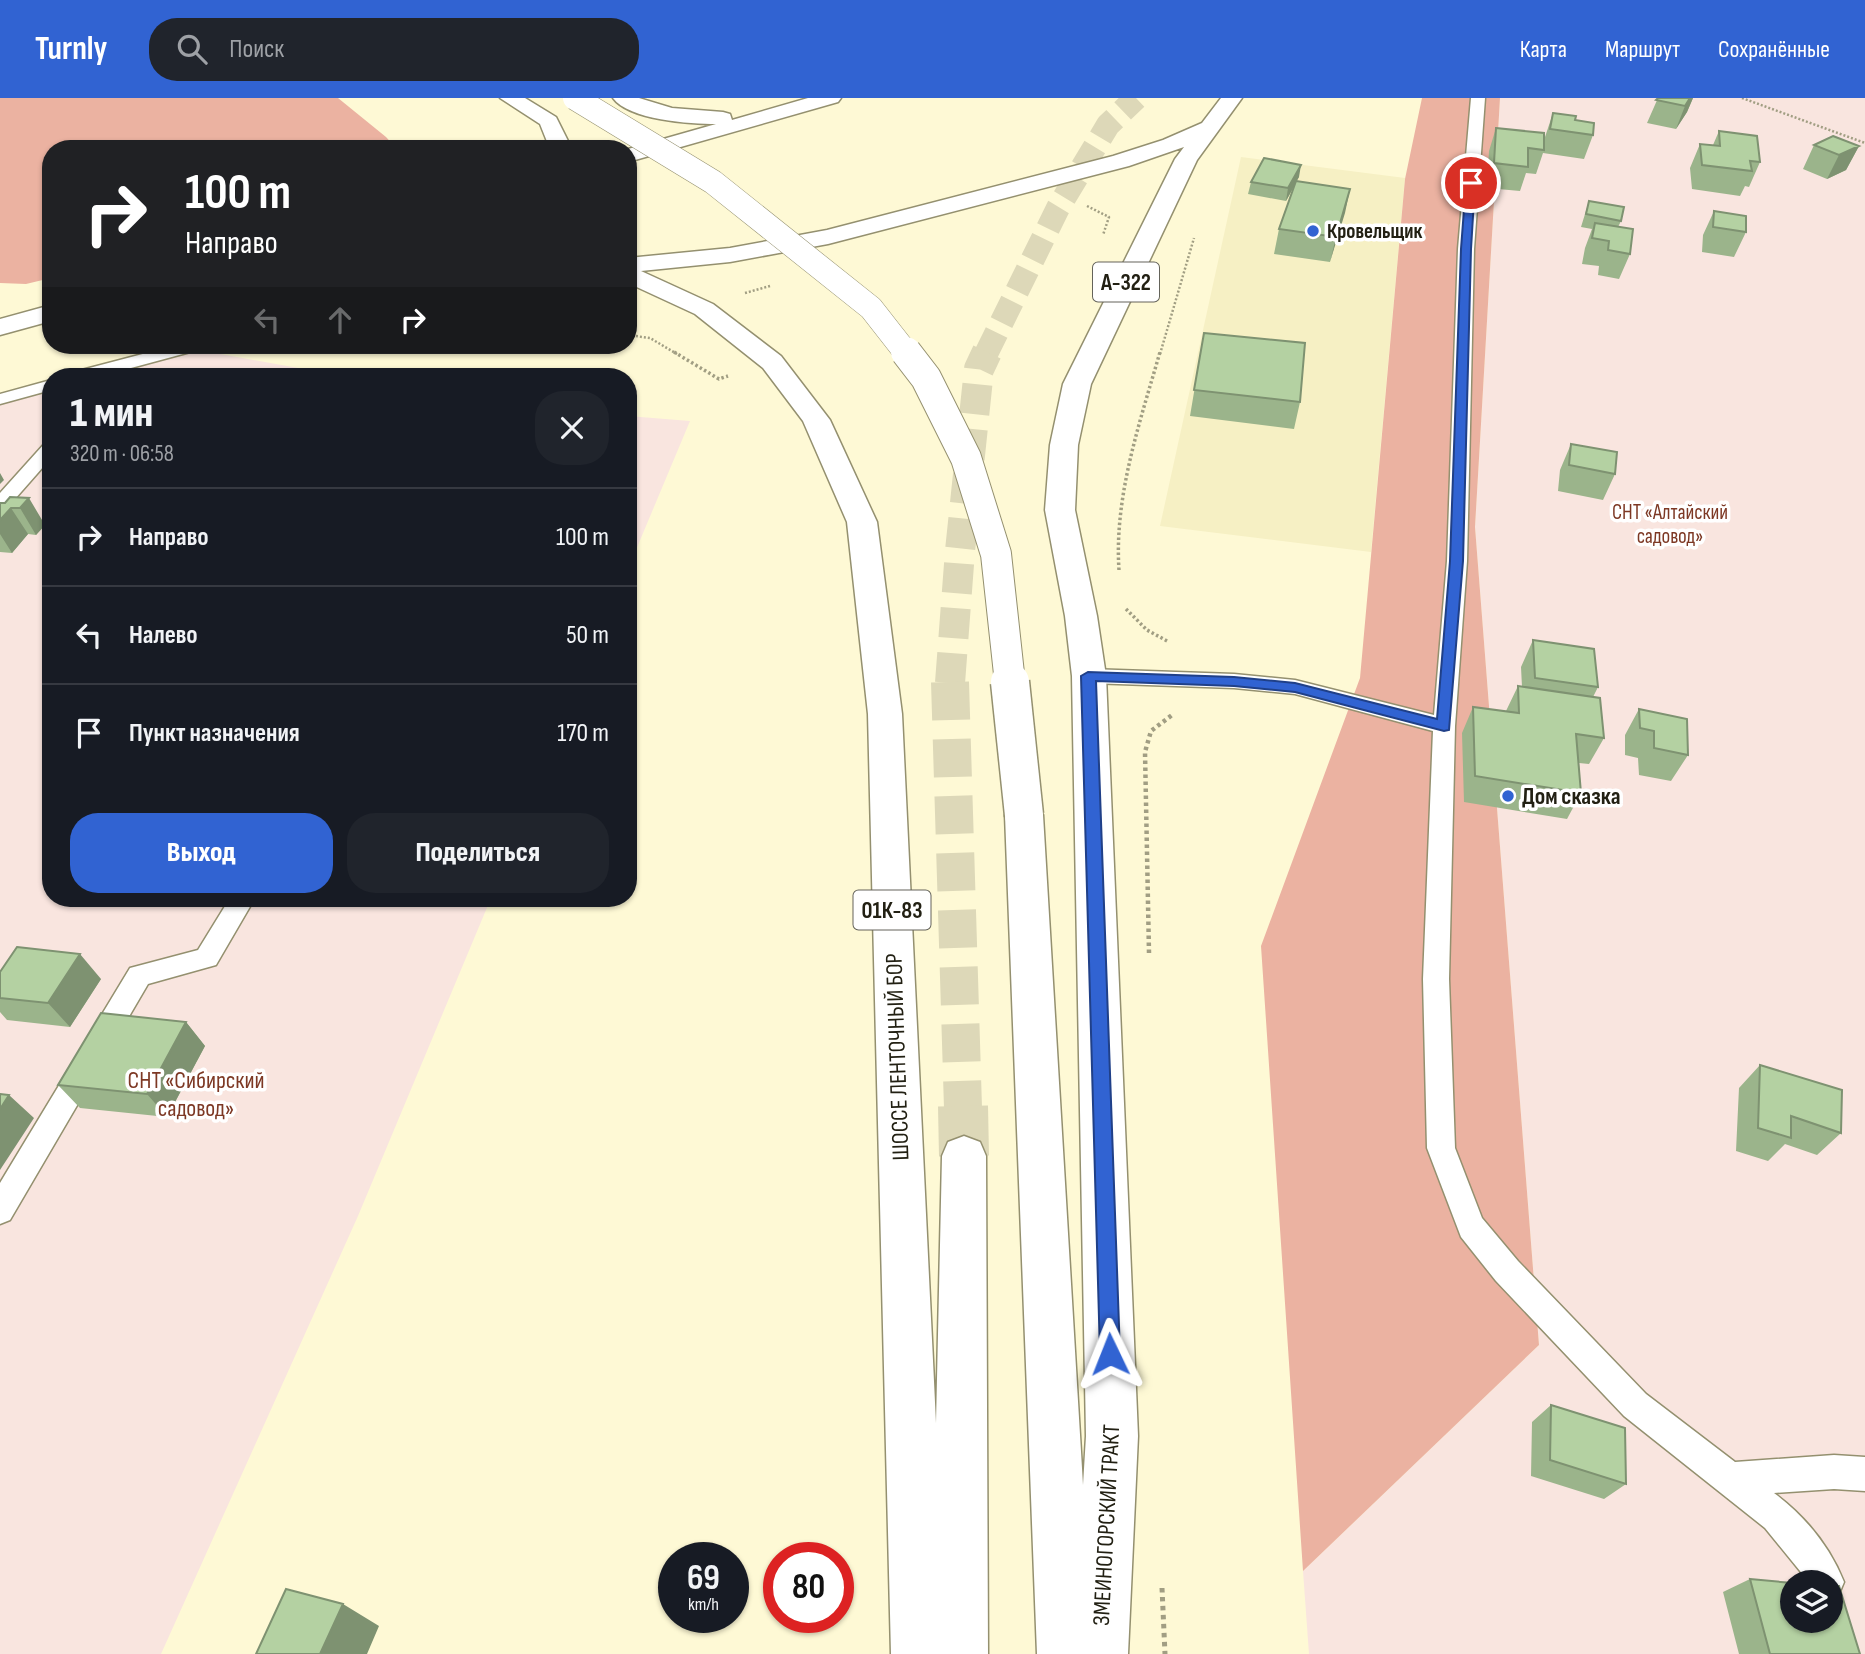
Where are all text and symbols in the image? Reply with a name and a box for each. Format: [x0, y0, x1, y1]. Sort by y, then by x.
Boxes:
search box [149, 18, 639, 81]
text: Turnly [35, 29, 107, 69]
icon: search [173, 30, 211, 68]
text: Поиск [229, 34, 284, 65]
text: Карта [1520, 35, 1567, 64]
text: Маршрут [1605, 35, 1680, 64]
text: Сохранённые [1718, 35, 1830, 64]
pin [1441, 153, 1501, 213]
text: 100 m [185, 164, 291, 223]
icon: arrive [1452, 164, 1490, 202]
icon: right [70, 168, 161, 259]
place label: Кровельщик [1327, 219, 1422, 244]
marker: Кровельщик [1305, 223, 1321, 239]
text: Направо [185, 224, 278, 263]
road number: А-322 [1093, 262, 1159, 302]
icon: left [248, 301, 286, 339]
icon: ahead [321, 301, 359, 339]
icon: right [394, 301, 432, 339]
text: 1 мин [70, 388, 153, 439]
button: close [535, 391, 609, 465]
text: 320 m · 06:58 [70, 440, 174, 468]
park label: СНТ «Алтайский садовод» [1612, 500, 1728, 549]
icon: right [70, 518, 108, 556]
text: Направо [129, 522, 208, 553]
text: 100 m [556, 522, 609, 553]
icon: left [70, 616, 108, 654]
text: Налево [129, 620, 198, 651]
text: 50 m [566, 620, 609, 651]
icon: arrive [70, 714, 108, 752]
text: Пункт назначения [129, 718, 300, 749]
text: 170 m [557, 718, 609, 749]
place label: Дом сказка [1522, 782, 1621, 811]
marker: Дом сказка [1500, 788, 1516, 804]
button: Выход [70, 813, 333, 893]
button: Поделиться [347, 813, 609, 893]
road number: 01К-83 [854, 890, 931, 930]
street label: ШОССЕ ЛЕНТОЧНЫЙ БОР [879, 953, 916, 1161]
park label: СНТ «Сибирский садовод» [128, 1066, 264, 1123]
position arrow [1073, 1317, 1147, 1391]
street label: ЗМЕИНОГОРСКИЙ ТРАКТ [1087, 1423, 1126, 1627]
speed limit sign: 80 [763, 1542, 854, 1633]
text: 69 [687, 1557, 720, 1600]
map controls [1780, 1570, 1843, 1633]
button: layers [1780, 1570, 1843, 1633]
text: km/h [688, 1594, 719, 1615]

